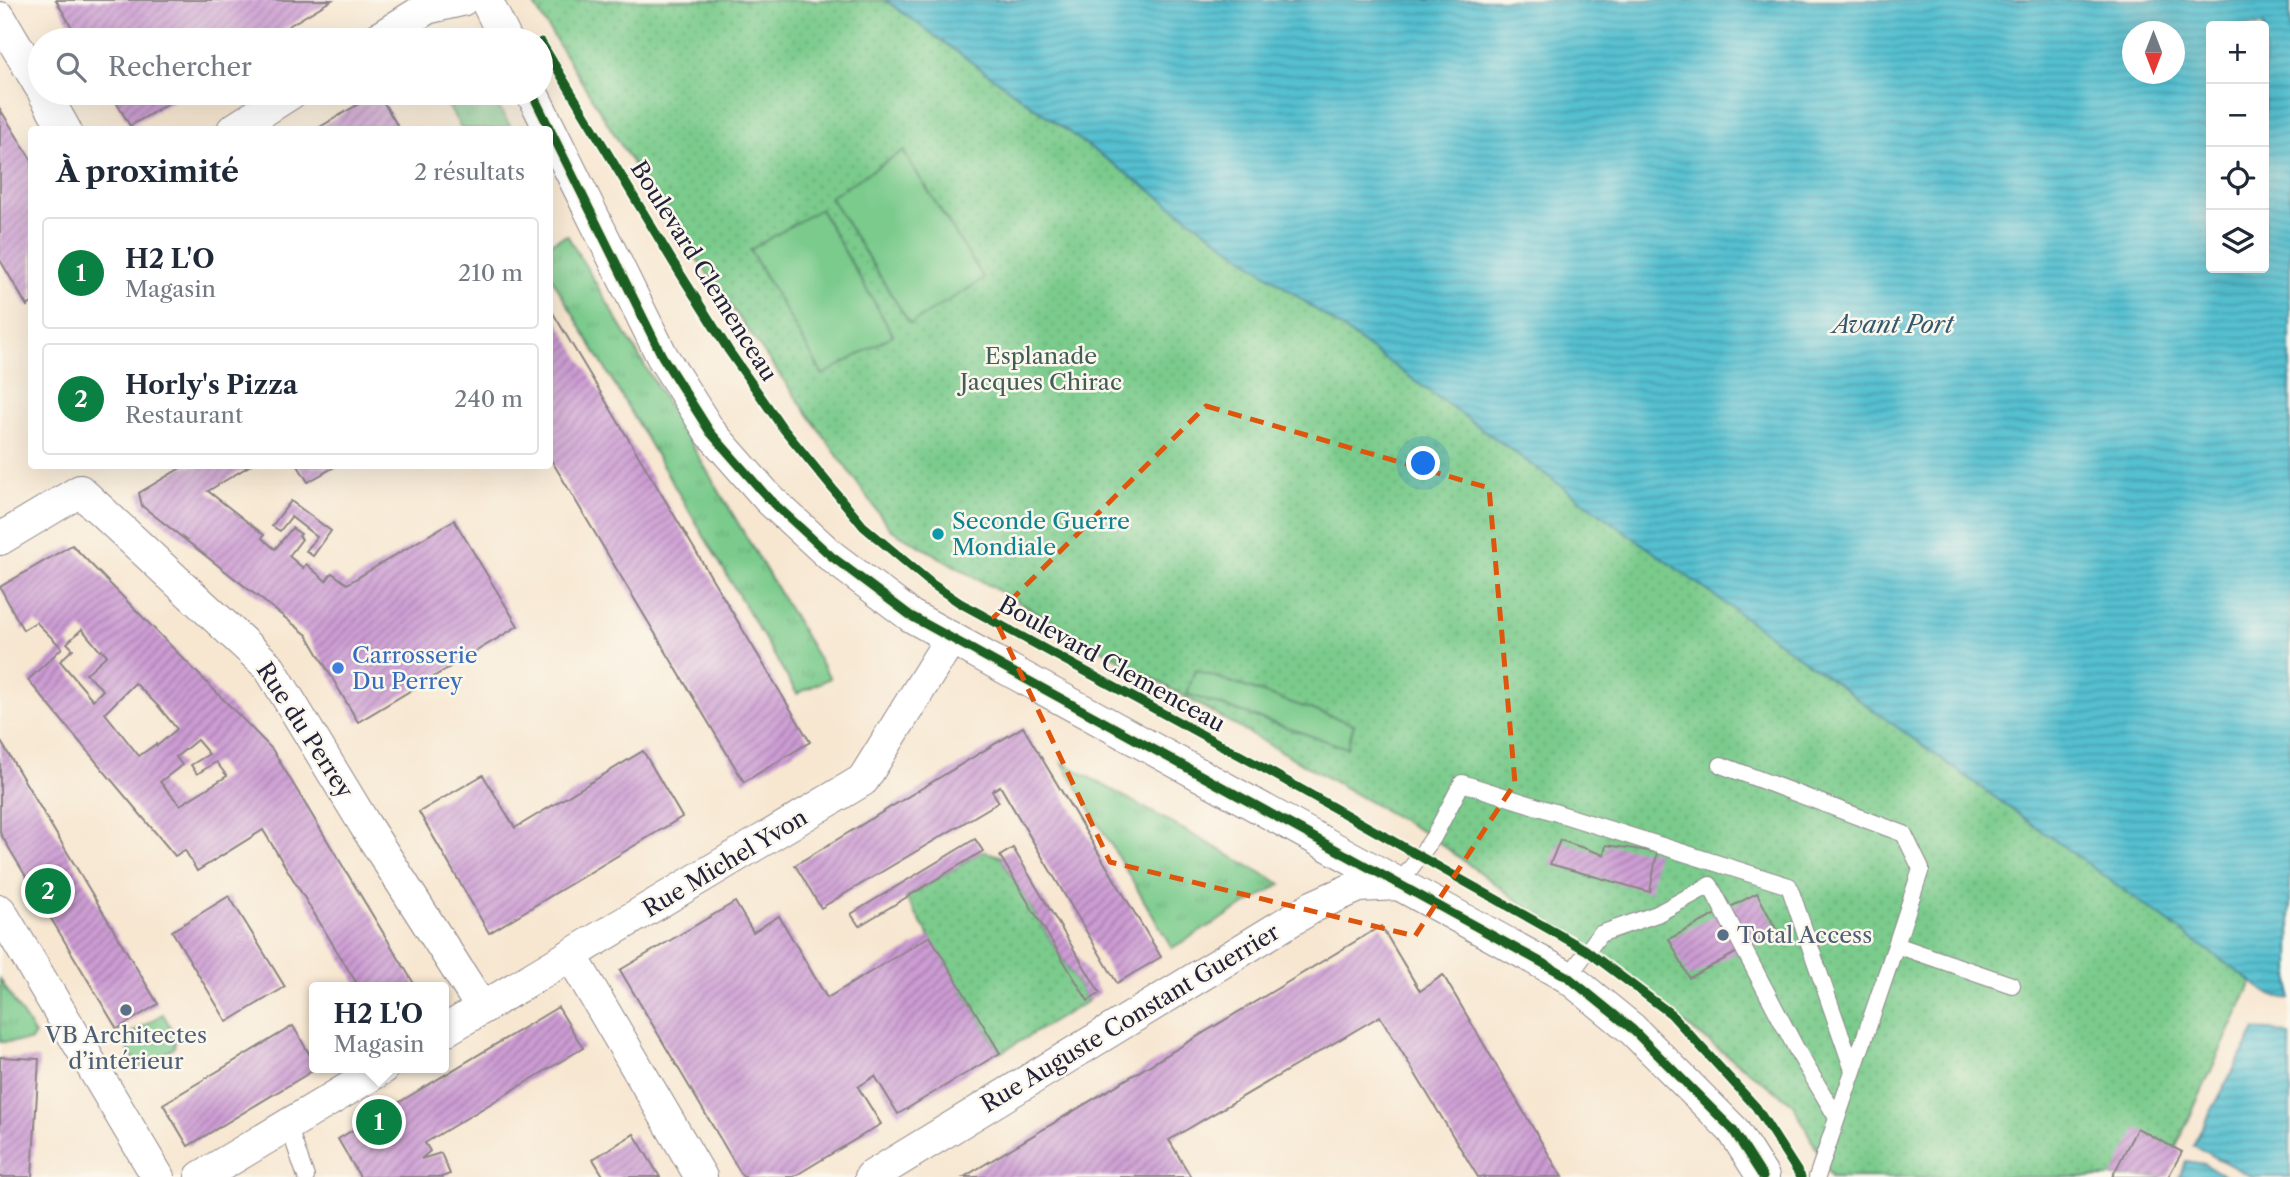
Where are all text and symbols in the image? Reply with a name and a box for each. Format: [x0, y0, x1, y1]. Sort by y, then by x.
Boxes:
north arrow [2122, 21, 2185, 84]
map controls [2206, 21, 2269, 273]
button: + [2206, 21, 2269, 84]
search box [28, 28, 553, 105]
icon: search [52, 48, 90, 86]
text: Rechercher [108, 51, 252, 83]
button: − [2206, 84, 2269, 147]
button: locate [2206, 147, 2269, 210]
text: À proximité [56, 153, 239, 190]
street label: Boulevard Clemenceau [625, 156, 783, 386]
text: 2 résultats [414, 158, 525, 186]
button: layers [2206, 210, 2269, 273]
text: H2 L'O [125, 243, 215, 275]
text: 1 [76, 259, 86, 287]
text: 210 m [458, 259, 523, 287]
text: Magasin [125, 275, 216, 303]
water label: Avant Port [1828, 310, 1955, 339]
park label: Esplanade Jacques Chirac [957, 342, 1122, 396]
text: Horly's Pizza [125, 369, 298, 401]
text: 2 [74, 385, 88, 413]
text: 240 m [454, 385, 523, 413]
text: Restaurant [125, 401, 243, 429]
your location [1406, 446, 1440, 480]
place label: Seconde Guerre Mondiale [952, 507, 1130, 561]
marker: Seconde Guerre Mondiale [930, 526, 946, 542]
street label: Boulevard Clemenceau [994, 590, 1230, 738]
place label: Carrosserie Du Perrey [352, 641, 478, 695]
street label: Rue du Perrey [251, 657, 359, 803]
marker: Carrosserie Du Perrey [330, 660, 346, 676]
street label: Rue Michel Yvon [638, 803, 812, 923]
pin: 2 [25, 865, 71, 917]
street label: Rue Auguste Constant Guerrier [976, 918, 1284, 1118]
place label: Total Access [1737, 921, 1872, 949]
marker: Total Access [1715, 927, 1731, 943]
popup [309, 982, 449, 1073]
text: H2 L'O [334, 998, 423, 1030]
marker: VB Architectes d’intérieur [118, 1002, 134, 1018]
place label: VB Architectes d’intérieur [44, 1021, 207, 1075]
text: Magasin [334, 1030, 424, 1058]
pin: 1 [356, 1096, 402, 1148]

